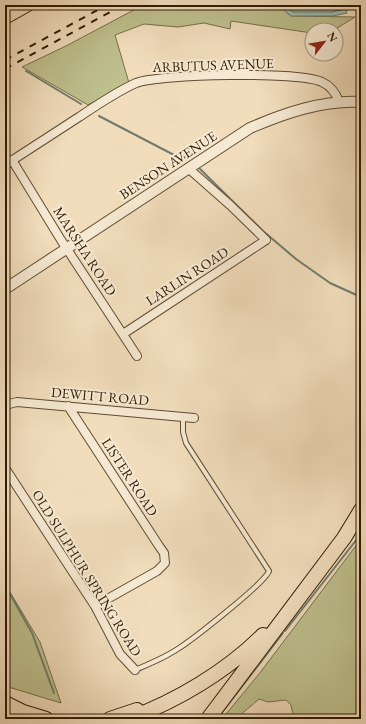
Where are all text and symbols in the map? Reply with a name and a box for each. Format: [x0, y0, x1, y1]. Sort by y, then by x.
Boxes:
north arrow [304, 22, 344, 62]
text: N [324, 29, 341, 44]
street label: ARBUTUS AVENUE [151, 54, 274, 76]
street label: BENSON AVENUE [116, 127, 220, 203]
street label: MARSHA ROAD [49, 203, 121, 300]
street label: LARLIN ROAD [142, 242, 232, 309]
street label: DEWITT ROAD [50, 383, 150, 409]
street label: LISTER ROAD [98, 434, 162, 520]
street label: OLD SULPHUR SPRING ROAD [28, 486, 146, 660]

